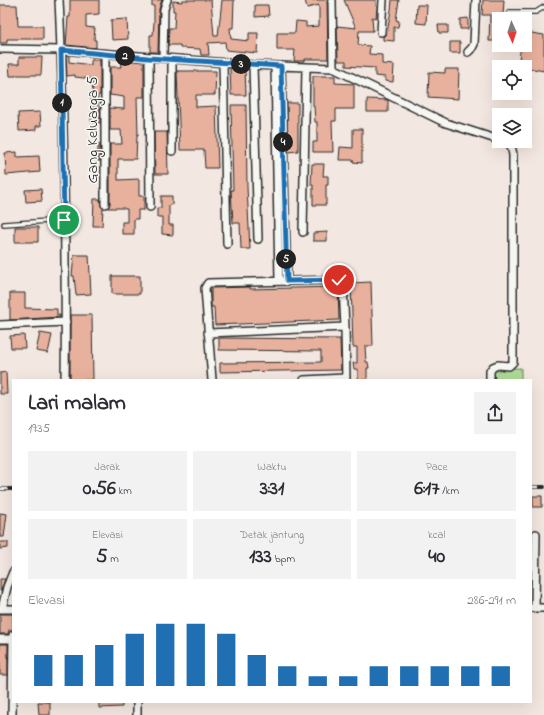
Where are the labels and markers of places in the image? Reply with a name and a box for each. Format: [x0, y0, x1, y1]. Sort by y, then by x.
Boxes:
pin: 2 [115, 46, 135, 66]
pin: 3 [231, 54, 251, 74]
pin: 1 [52, 93, 72, 113]
pin: 4 [273, 132, 293, 152]
pin [47, 203, 81, 237]
pin: 5 [276, 249, 296, 269]
pin [322, 263, 356, 297]

